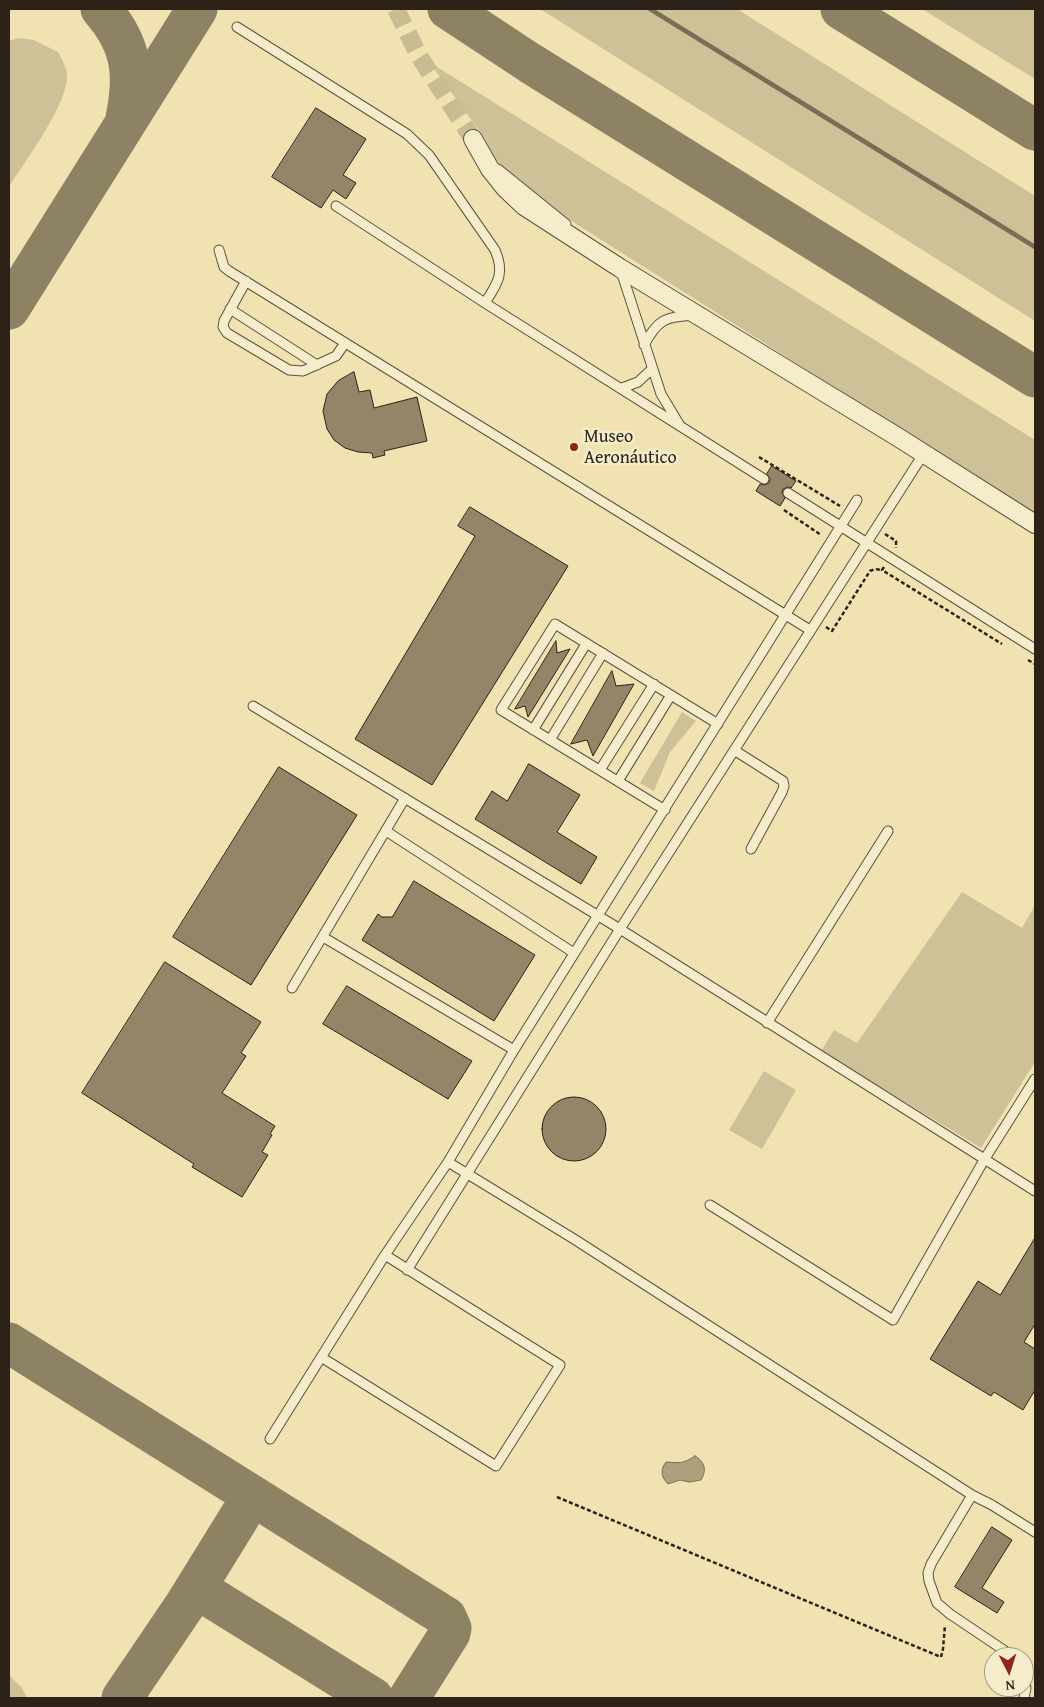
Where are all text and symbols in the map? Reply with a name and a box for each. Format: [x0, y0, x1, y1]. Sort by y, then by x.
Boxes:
place label: Museo Aeronáutico [584, 426, 677, 468]
marker: Museo Aeronáutico [568, 441, 580, 453]
north arrow [984, 1647, 1034, 1697]
text: N [1005, 1676, 1016, 1696]

